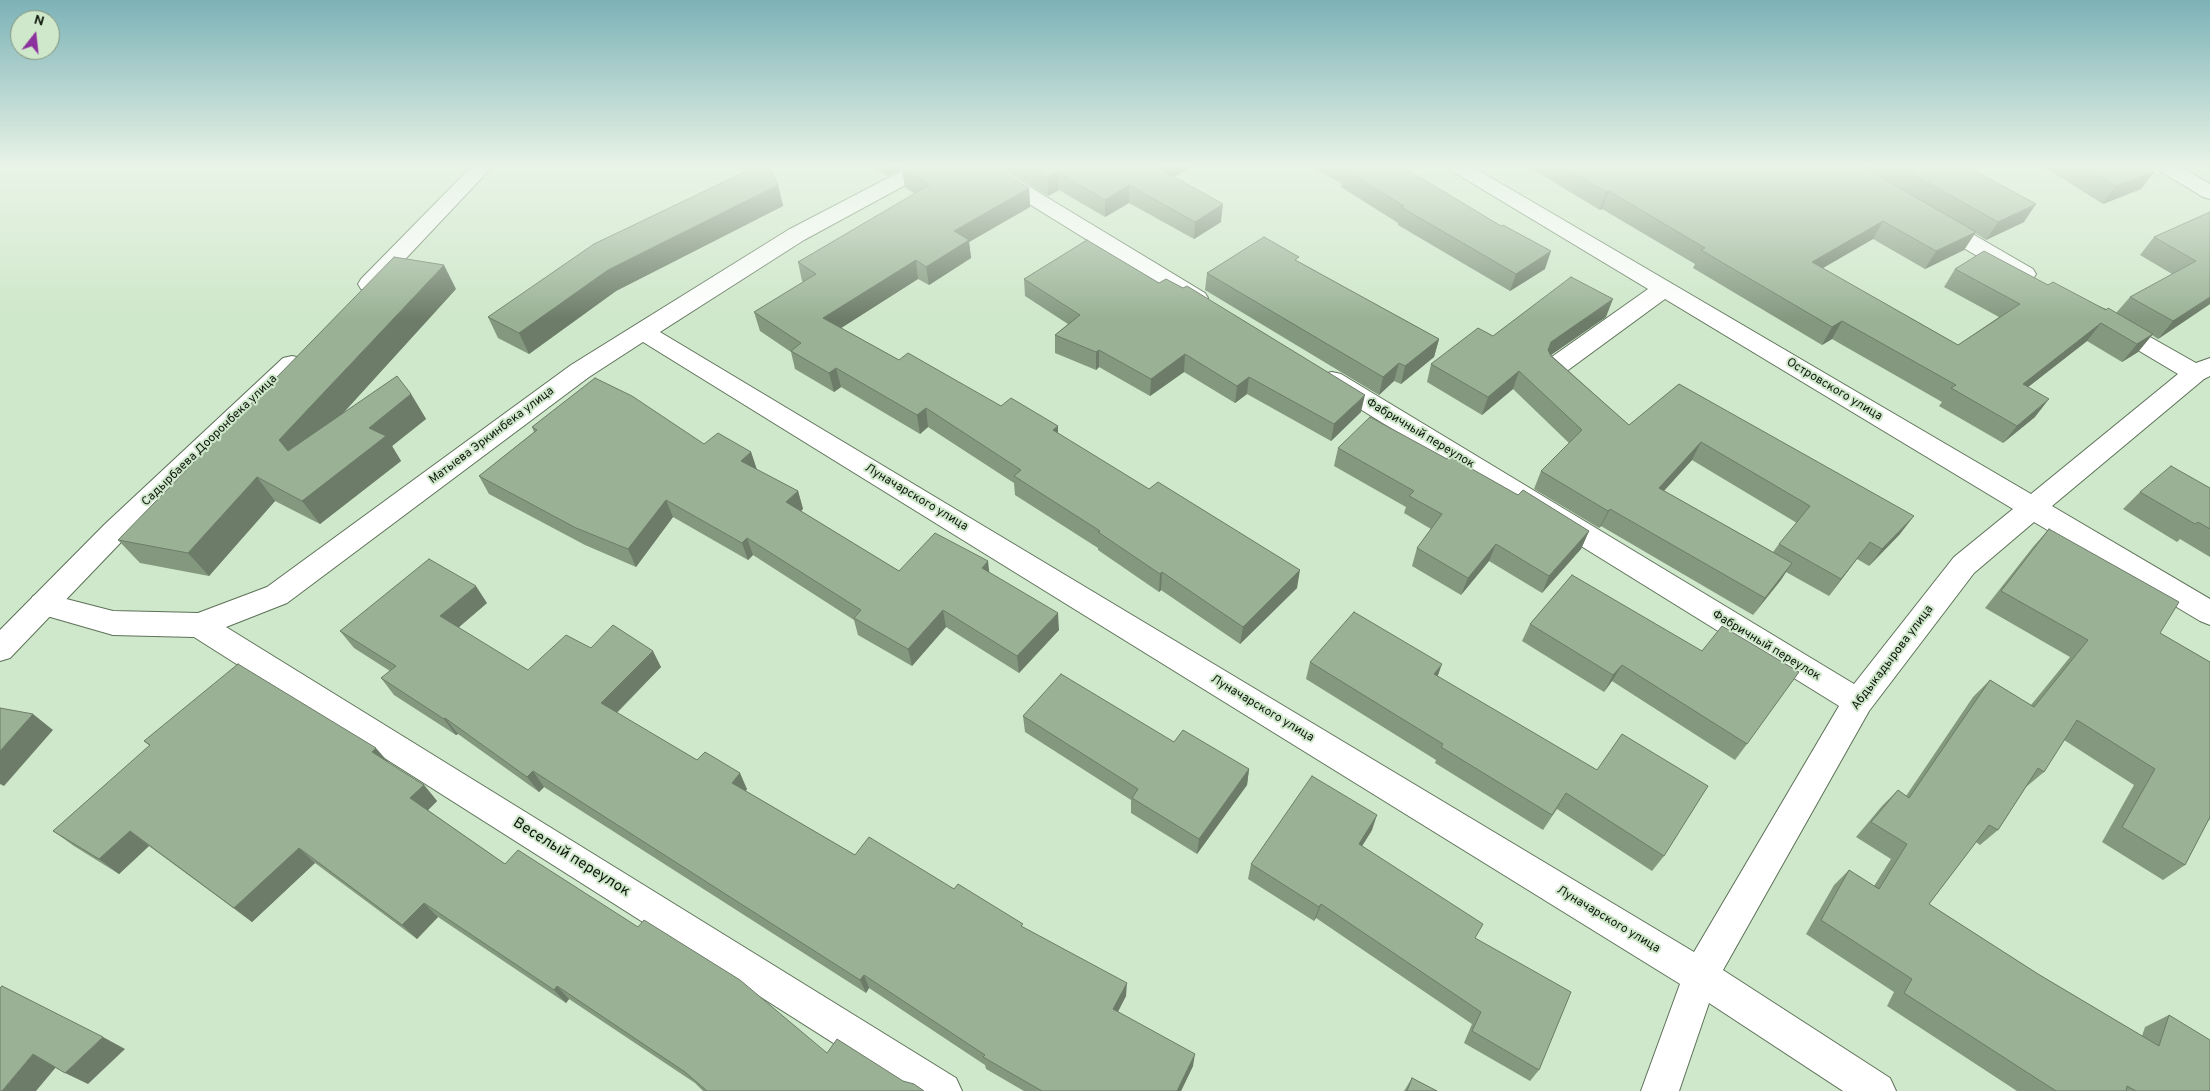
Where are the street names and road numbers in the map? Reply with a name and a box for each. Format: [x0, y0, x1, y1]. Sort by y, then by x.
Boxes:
street label: Островского улица [1783, 356, 1885, 424]
street label: Садырбаева Дооронбека улица [139, 372, 281, 510]
street label: Матыева Эркинбека улица [427, 384, 557, 488]
street label: Фабричный переулок [1363, 396, 1477, 472]
street label: Луначарского улица [862, 461, 970, 535]
street label: Абдыкадырова улица [1849, 603, 1937, 713]
street label: Фабричный переулок [1709, 608, 1823, 684]
street label: Луначарского улица [1208, 672, 1316, 746]
street label: Веселый переулок [509, 815, 633, 901]
street label: Луначарского улица [1554, 883, 1662, 957]

